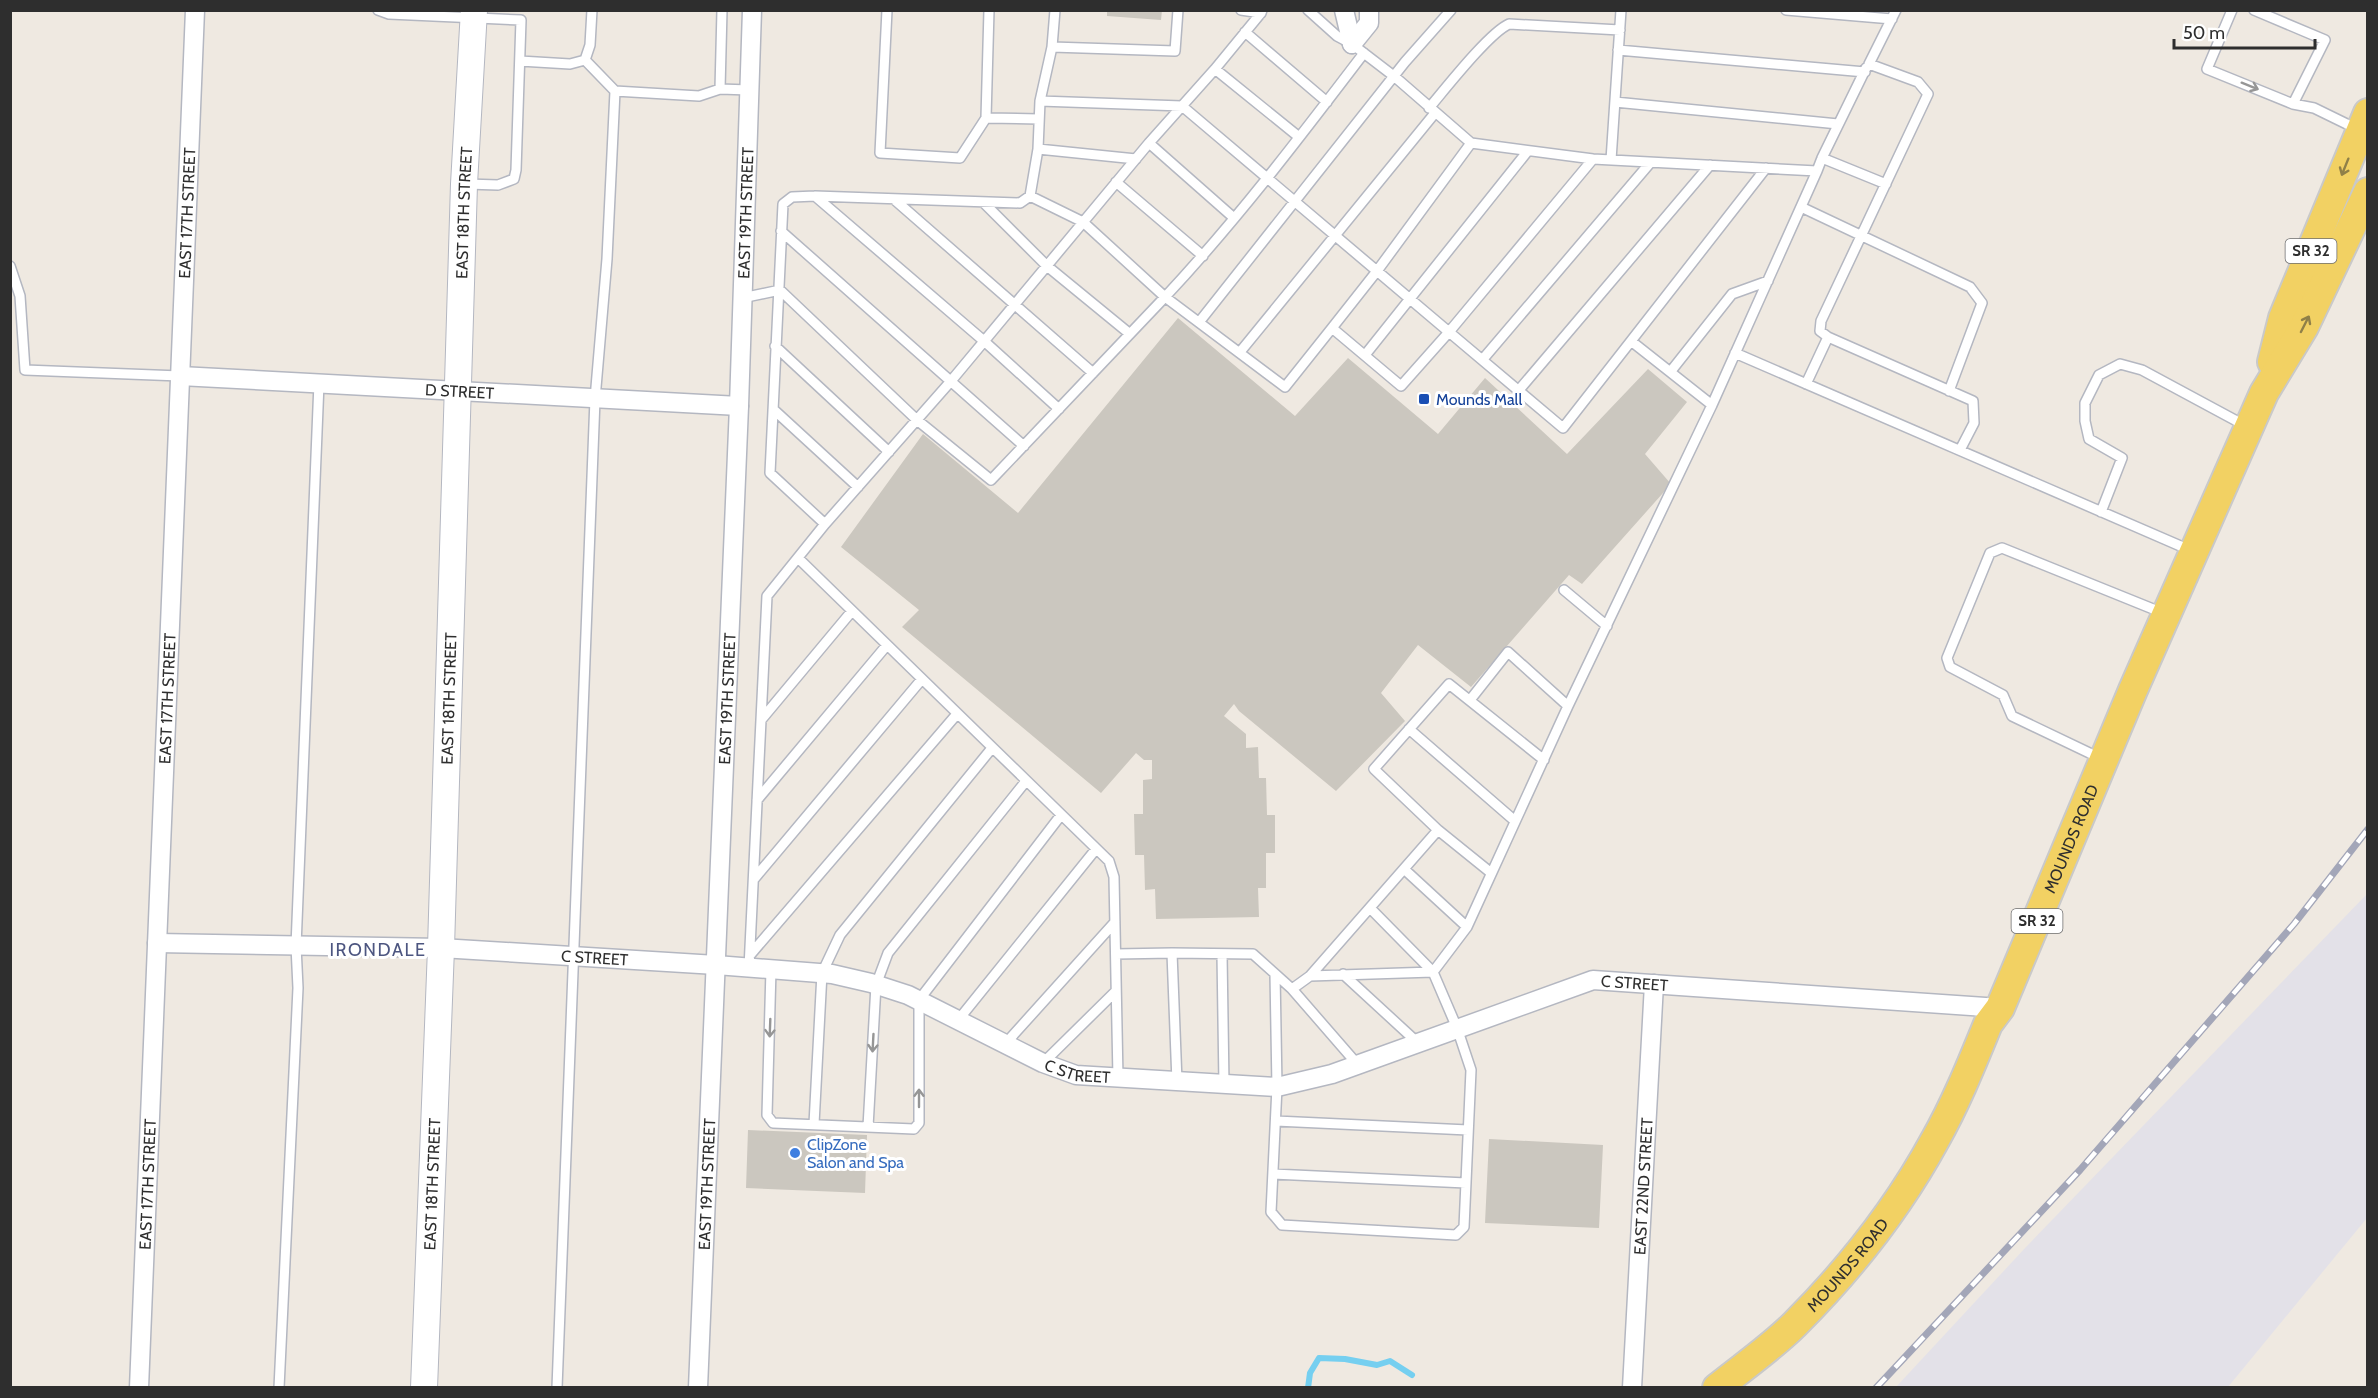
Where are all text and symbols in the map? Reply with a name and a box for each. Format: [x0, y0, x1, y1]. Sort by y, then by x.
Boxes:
scale bar [2174, 12, 2315, 50]
text: 50 m [2183, 22, 2225, 44]
one-way arrow [2240, 81, 2259, 92]
street label: EAST 18TH STREET [452, 146, 476, 279]
street label: EAST 19TH STREET [734, 146, 757, 279]
street label: EAST 17TH STREET [175, 147, 199, 279]
one-way arrow [2339, 157, 2350, 176]
road number: SR 32 [2286, 239, 2336, 263]
one-way arrow [2299, 316, 2311, 334]
street label: D STREET [425, 380, 495, 402]
place label: Mounds Mall [1436, 390, 1522, 409]
marker: Mounds Mall [1417, 392, 1431, 406]
street label: EAST 17TH STREET [155, 632, 179, 764]
street label: EAST 18TH STREET [437, 632, 460, 765]
street label: EAST 19TH STREET [715, 632, 739, 765]
street label: MOUNDS ROAD [2040, 782, 2102, 896]
road number: SR 32 [2012, 909, 2062, 933]
district label: IRONDALE [330, 939, 426, 961]
street label: C STREET [560, 946, 629, 969]
street label: C STREET [1600, 971, 1669, 995]
one-way arrow [764, 1017, 775, 1037]
one-way arrow [867, 1033, 878, 1053]
street label: C STREET [1042, 1055, 1112, 1087]
one-way arrow [913, 1088, 925, 1108]
street label: EAST 18TH STREET [420, 1117, 444, 1251]
street label: EAST 19TH STREET [694, 1117, 719, 1250]
street label: EAST 22ND STREET [1630, 1117, 1656, 1255]
street label: EAST 17TH STREET [135, 1118, 159, 1250]
place label: ClipZone Salon and Spa [807, 1135, 904, 1172]
marker: ClipZone Salon and Spa [788, 1146, 802, 1160]
street label: MOUNDS ROAD [1803, 1215, 1892, 1315]

